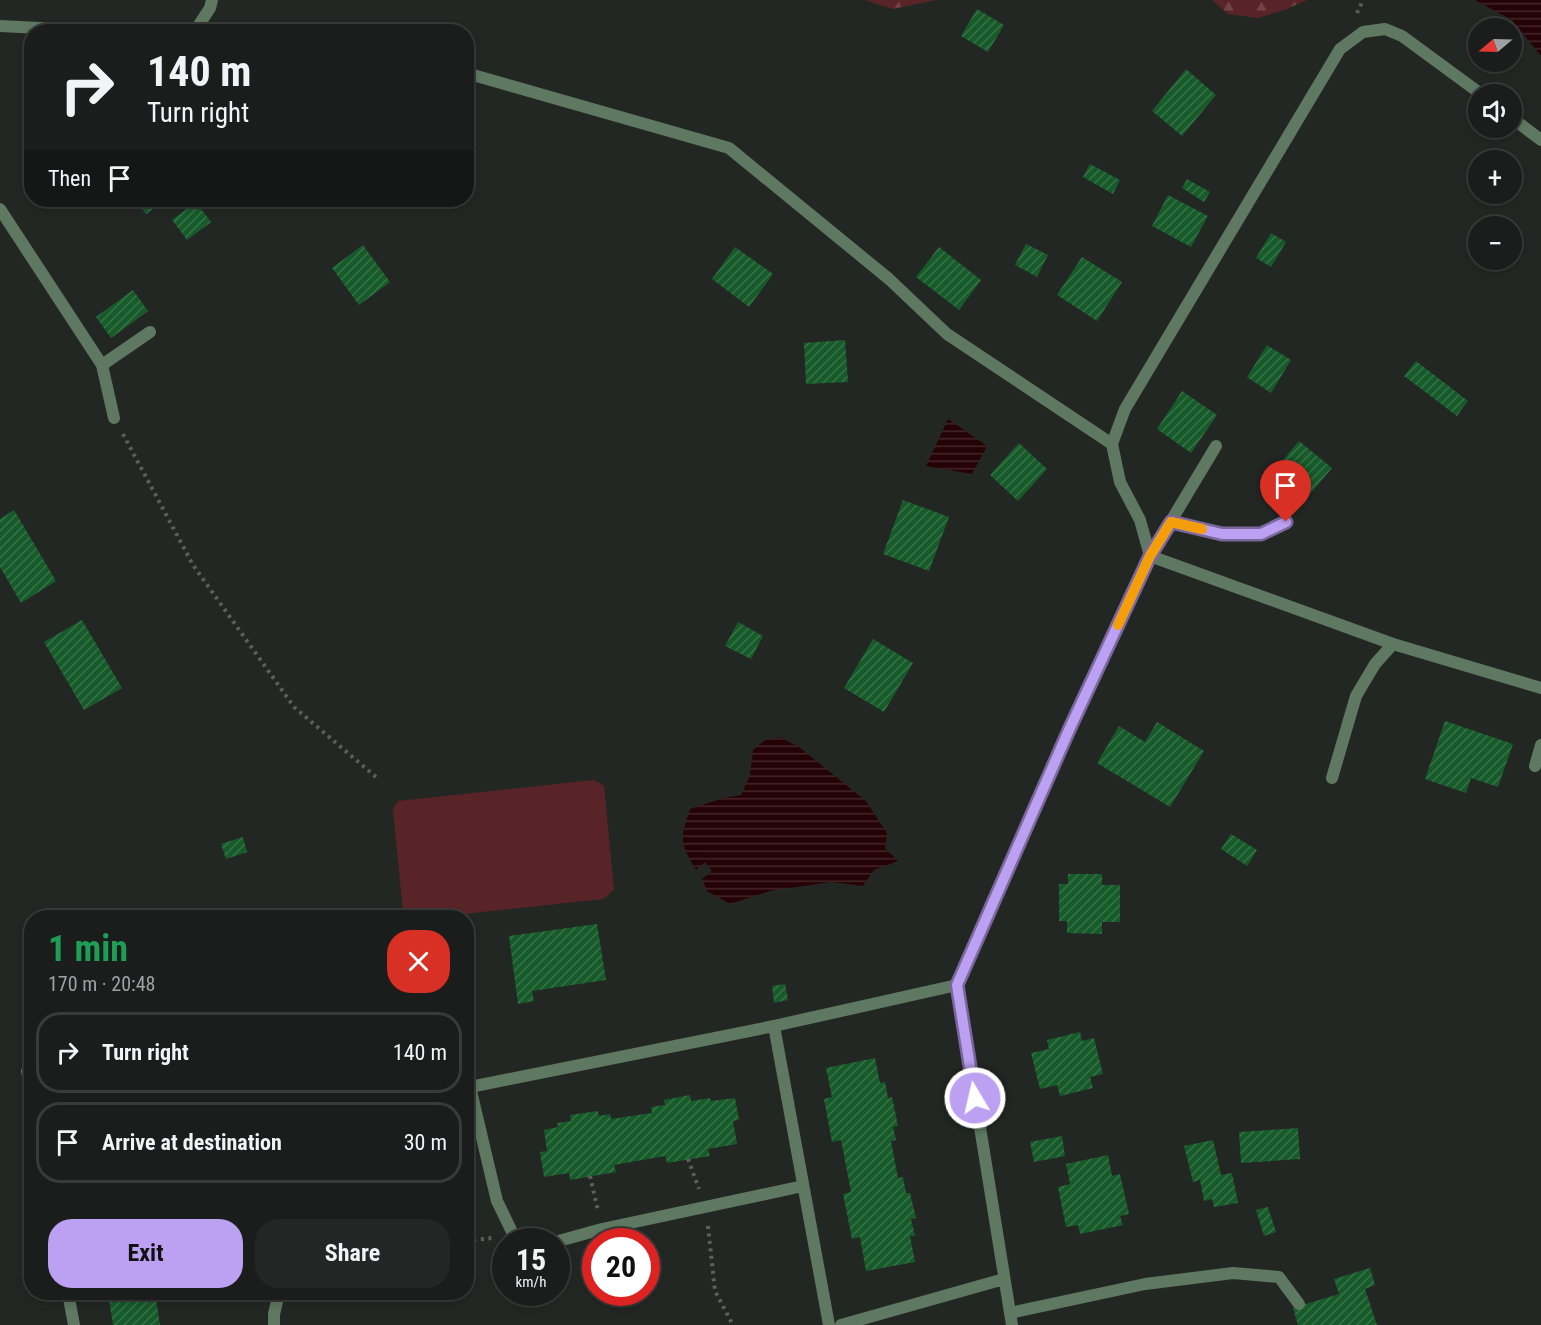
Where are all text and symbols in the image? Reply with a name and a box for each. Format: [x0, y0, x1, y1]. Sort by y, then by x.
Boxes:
north arrow [1468, 18, 1522, 72]
map controls [1468, 18, 1522, 270]
text: 140 m [147, 47, 252, 96]
icon: right [48, 48, 126, 126]
button: sound [1468, 84, 1522, 138]
text: Turn right [147, 97, 249, 129]
button: + [1468, 150, 1522, 204]
icon: arrive [103, 162, 136, 195]
text: Then [48, 166, 91, 191]
button: − [1468, 216, 1522, 270]
pin [1260, 460, 1311, 522]
icon: arrive [1269, 469, 1302, 502]
text: 1 min [48, 928, 128, 970]
button: close [387, 930, 450, 993]
text: 170 m · 20:48 [48, 972, 155, 996]
icon: right [51, 1036, 84, 1069]
text: Turn right [102, 1040, 189, 1065]
text: 140 m [393, 1040, 447, 1065]
position arrow [943, 1066, 1007, 1130]
icon: arrive [51, 1126, 84, 1159]
text: Arrive at destination [102, 1130, 282, 1155]
text: 30 m [404, 1130, 447, 1155]
button: Exit [48, 1219, 243, 1288]
button: Share [255, 1219, 450, 1288]
speed limit sign: 20 [582, 1228, 660, 1306]
text: 15 [516, 1242, 546, 1277]
text: km/h [516, 1273, 546, 1291]

